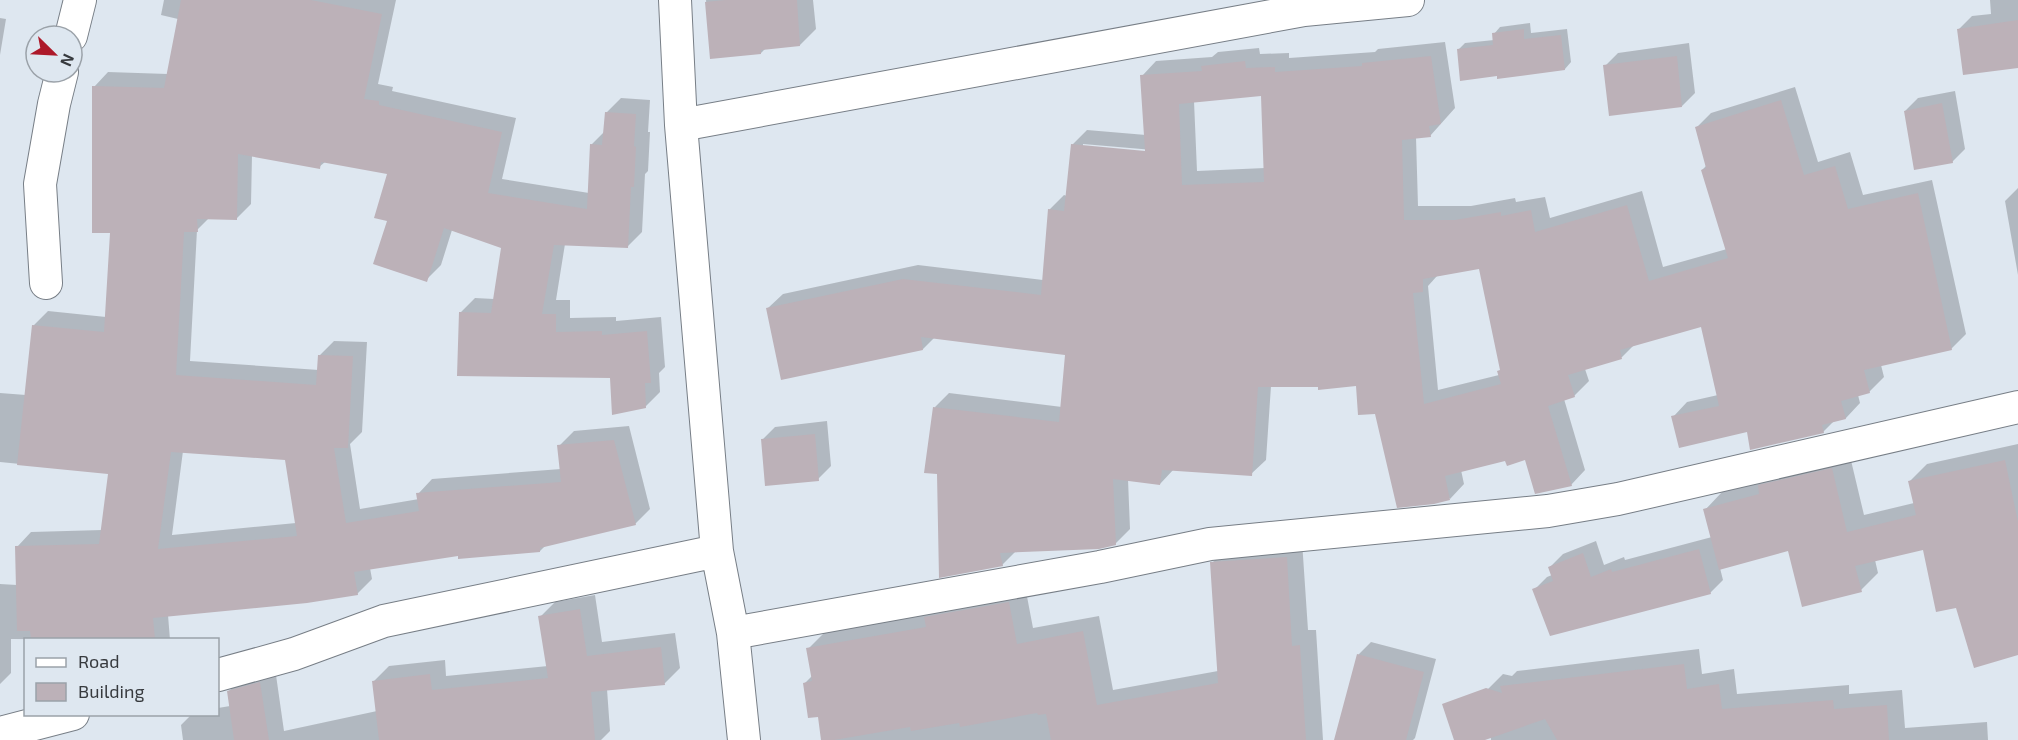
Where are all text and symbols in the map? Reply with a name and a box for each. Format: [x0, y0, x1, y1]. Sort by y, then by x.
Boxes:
north arrow [24, 24, 84, 84]
text: N [57, 51, 79, 69]
legend [24, 638, 219, 716]
text: Road [78, 650, 119, 672]
text: Building [78, 680, 145, 702]

